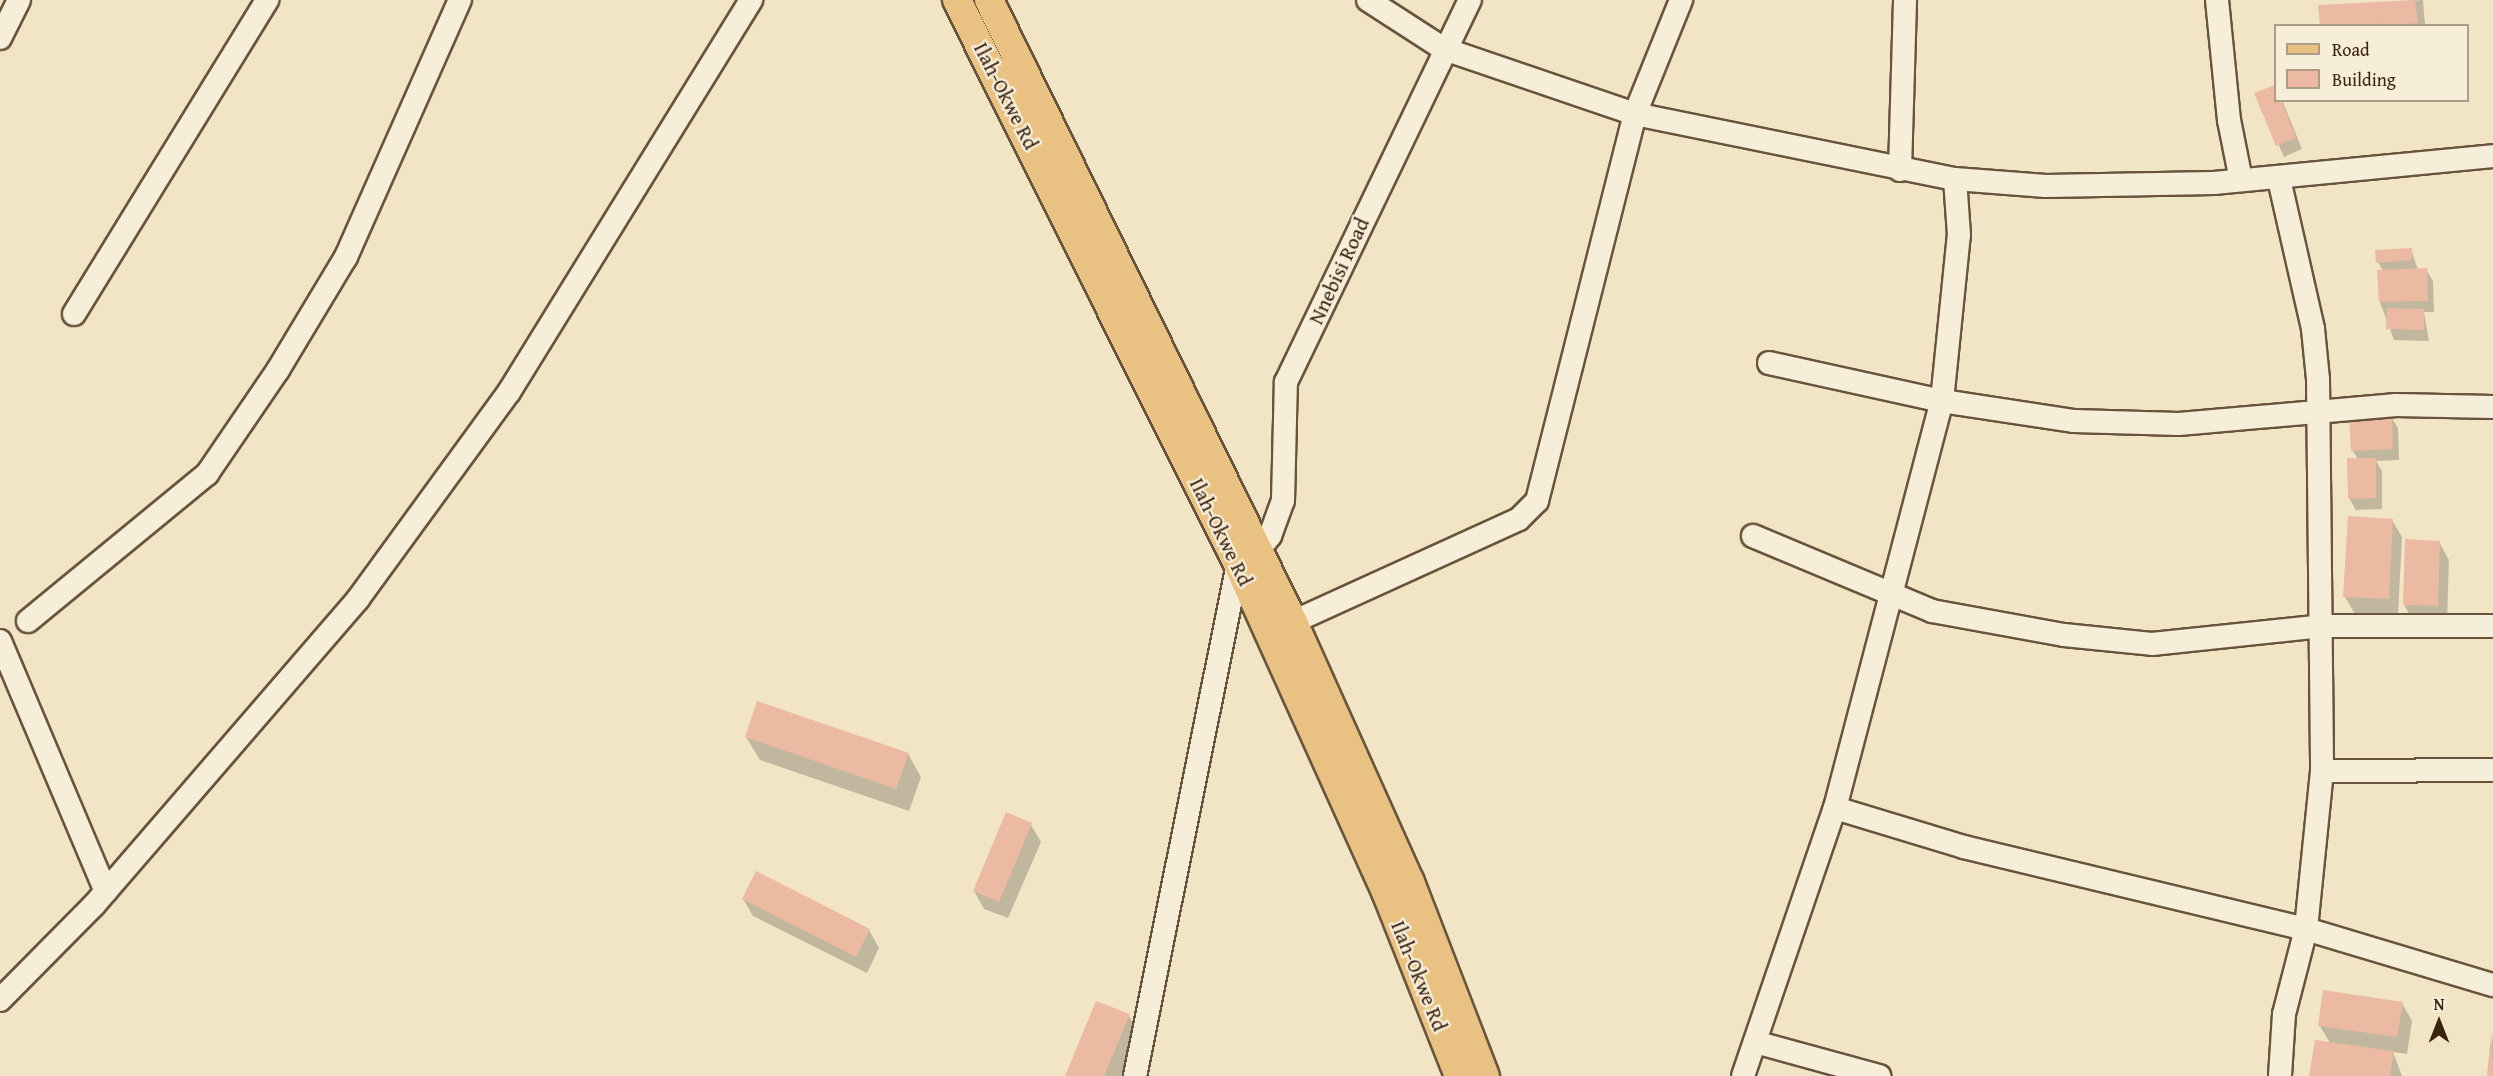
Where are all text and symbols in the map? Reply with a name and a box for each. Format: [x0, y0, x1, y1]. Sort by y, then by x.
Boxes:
legend [2274, 24, 2469, 102]
text: Road [2332, 36, 2370, 63]
street label: Ilah-Okwe Rd [968, 38, 1044, 154]
text: Building [2332, 66, 2396, 93]
street label: Nnebisi Road [1303, 214, 1375, 328]
street label: Ilah-Okwe Rd [1184, 474, 1258, 590]
street label: Ilah-Okwe Rd [1385, 917, 1453, 1035]
north arrow [2409, 992, 2469, 1052]
text: N [2434, 992, 2444, 1016]

